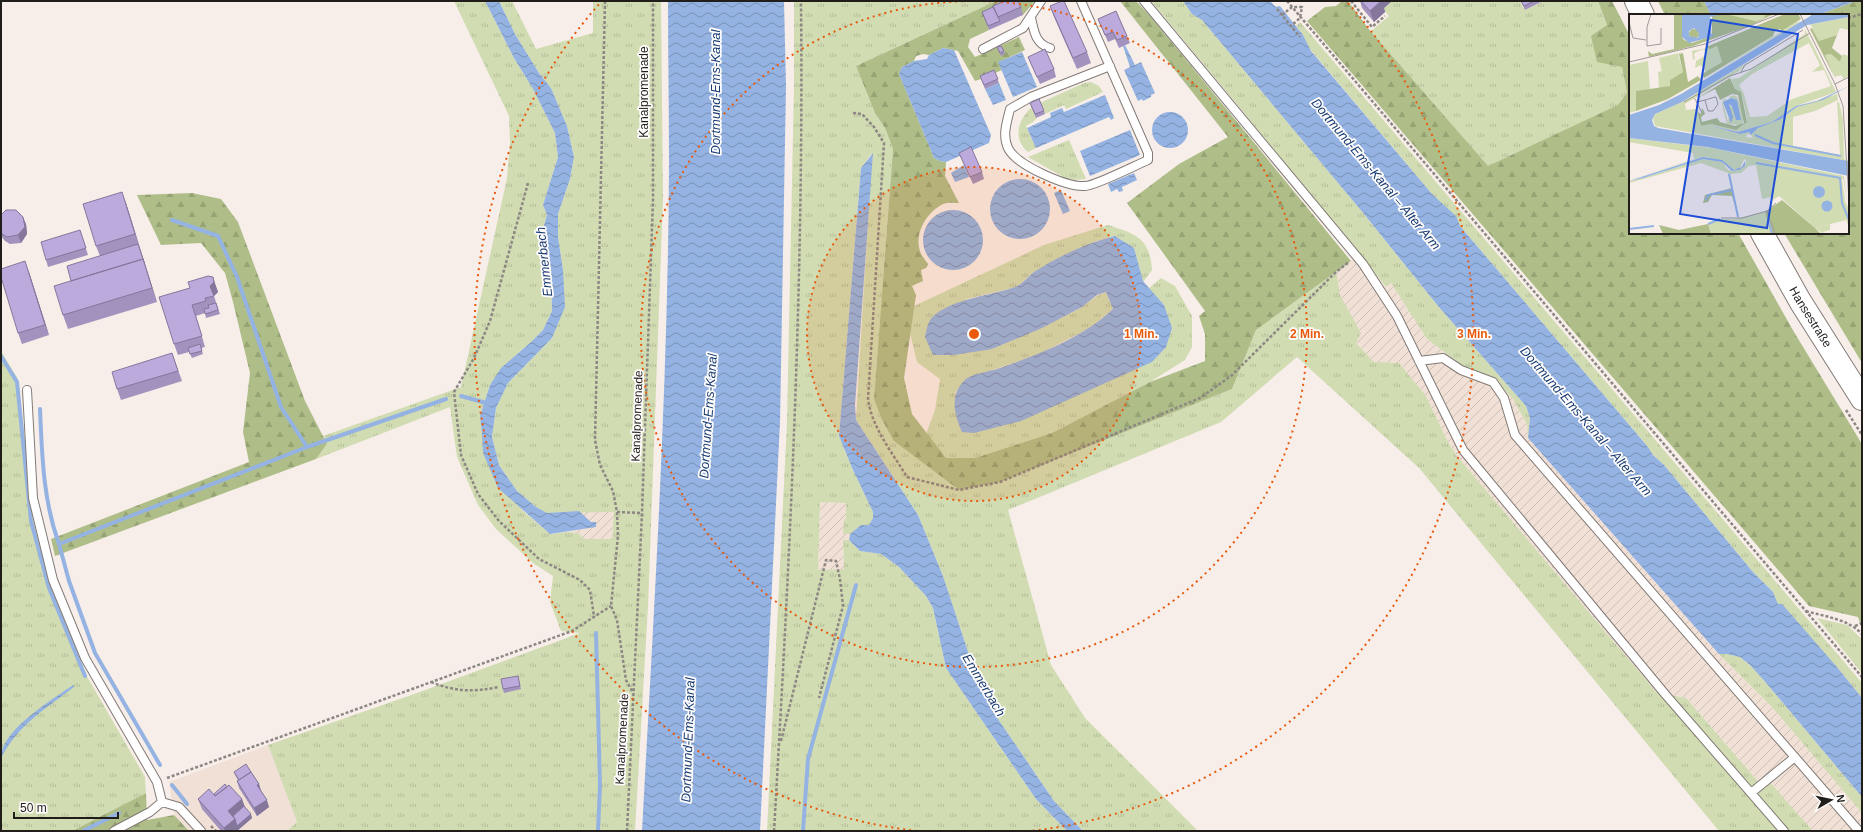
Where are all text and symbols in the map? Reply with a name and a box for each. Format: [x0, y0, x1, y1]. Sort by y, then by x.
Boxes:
inset map [1629, 14, 1849, 234]
water label: Dortmund-Ems-Kanal [708, 28, 723, 155]
street label: Kanalpromenade [637, 46, 651, 138]
water label: Dortmund-Ems-Kanal – Alter Arm [1308, 95, 1444, 253]
water label: Emmerbach [533, 226, 555, 298]
street label: Hansestraße [1786, 284, 1835, 350]
centre of rings [967, 327, 981, 341]
text: 1 Min. [1124, 327, 1158, 341]
text: 2 Min. [1290, 327, 1324, 341]
text: 3 Min. [1457, 327, 1491, 341]
water label: Dortmund-Ems-Kanal – Alter Arm [1517, 343, 1655, 499]
water label: Dortmund-Ems-Kanal [696, 352, 720, 479]
street label: Kanalpromenade [628, 370, 646, 462]
water label: Emmerbach [960, 651, 1008, 719]
water label: Dortmund-Ems-Kanal [678, 676, 698, 803]
street label: Kanalpromenade [613, 693, 631, 785]
north arrow [1811, 780, 1851, 820]
scale bar [14, 794, 118, 820]
text: N [1834, 794, 1847, 803]
text: 50 m [20, 801, 47, 815]

